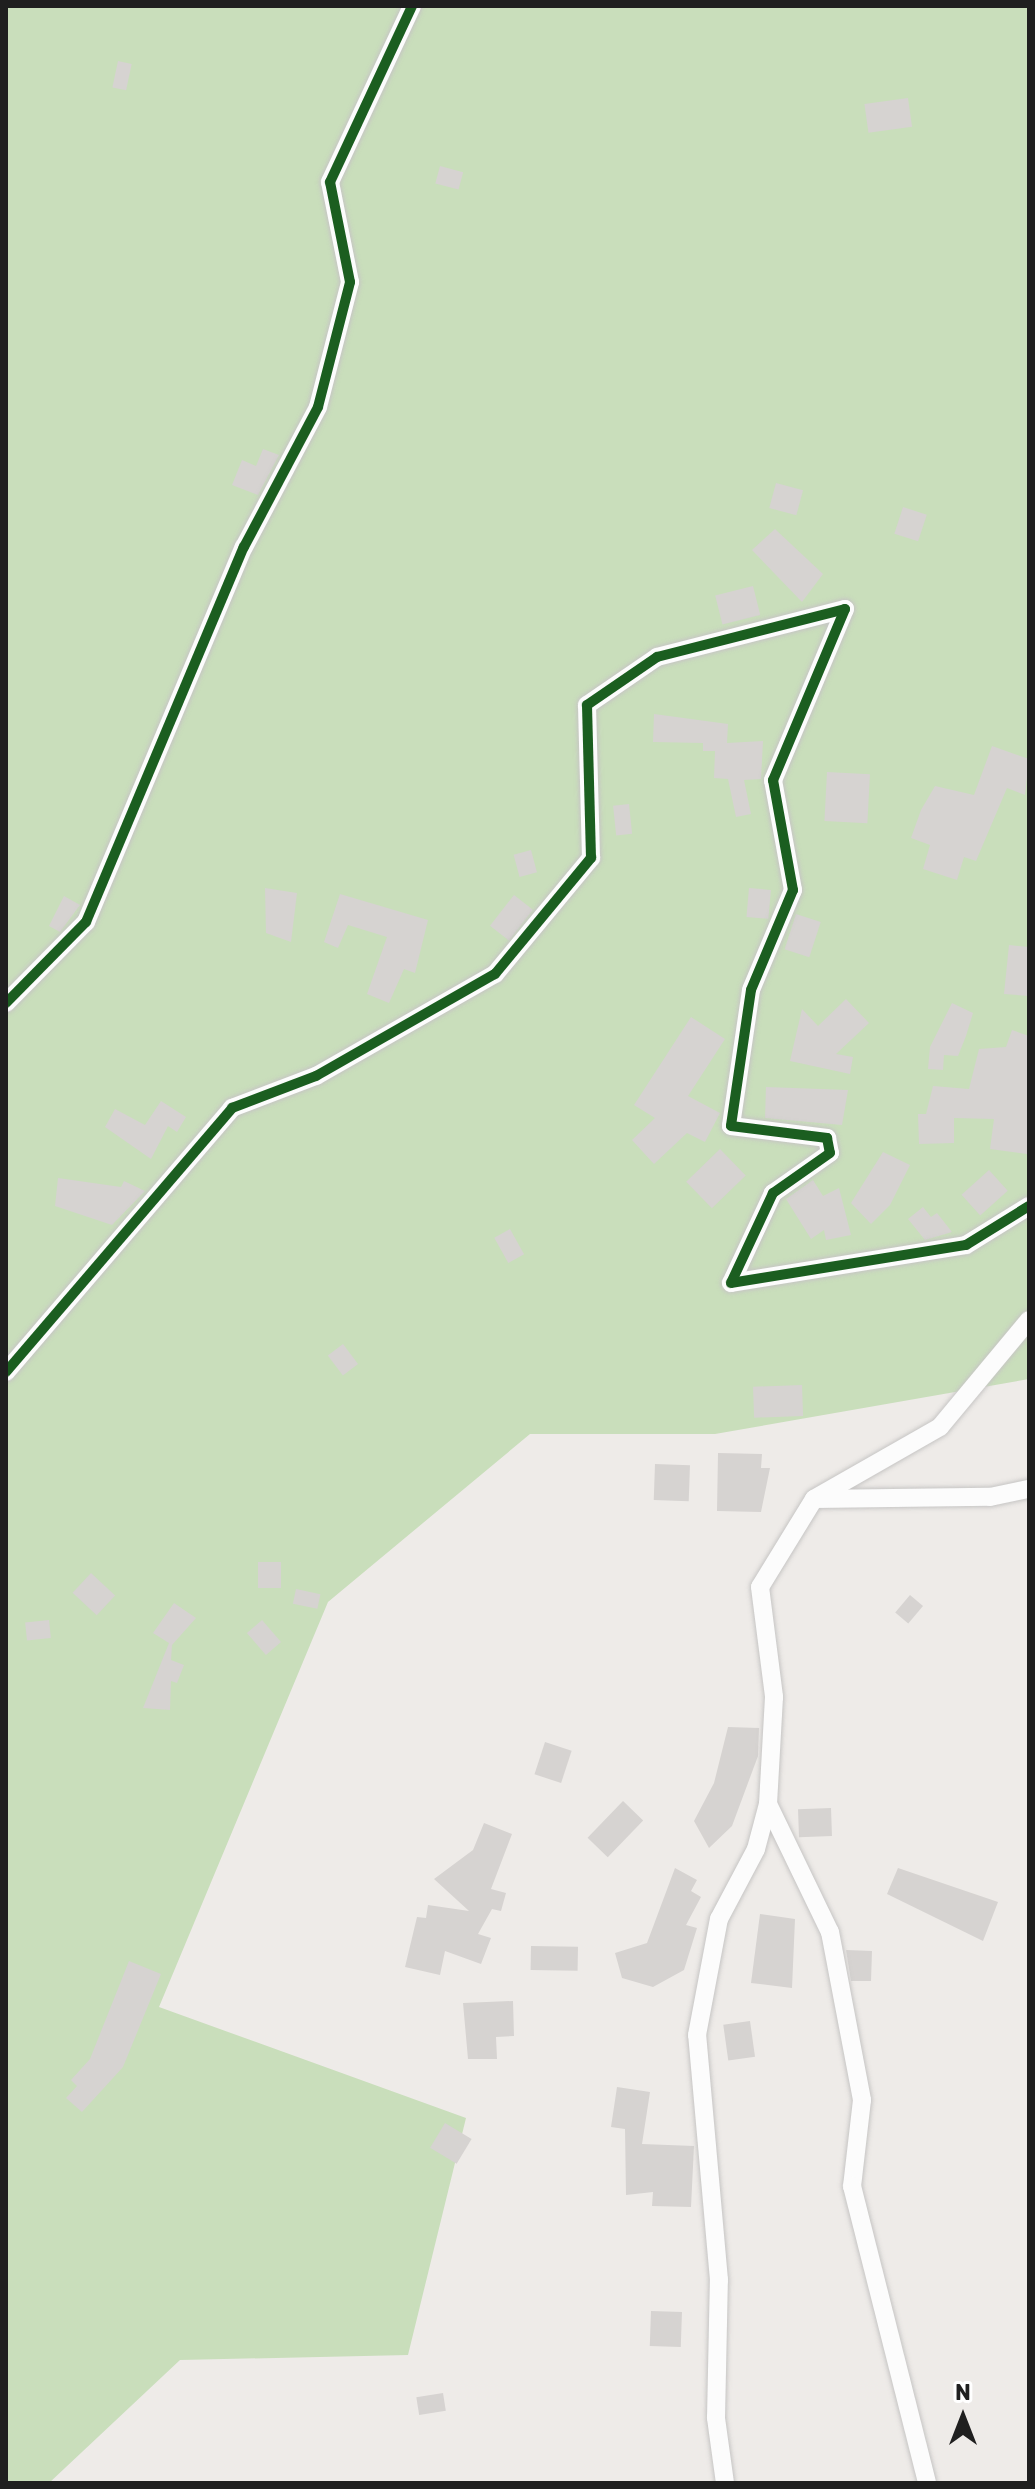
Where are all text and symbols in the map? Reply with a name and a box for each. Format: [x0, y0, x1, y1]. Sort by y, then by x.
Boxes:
north arrow [923, 2377, 1003, 2457]
text: N [955, 2379, 971, 2406]

